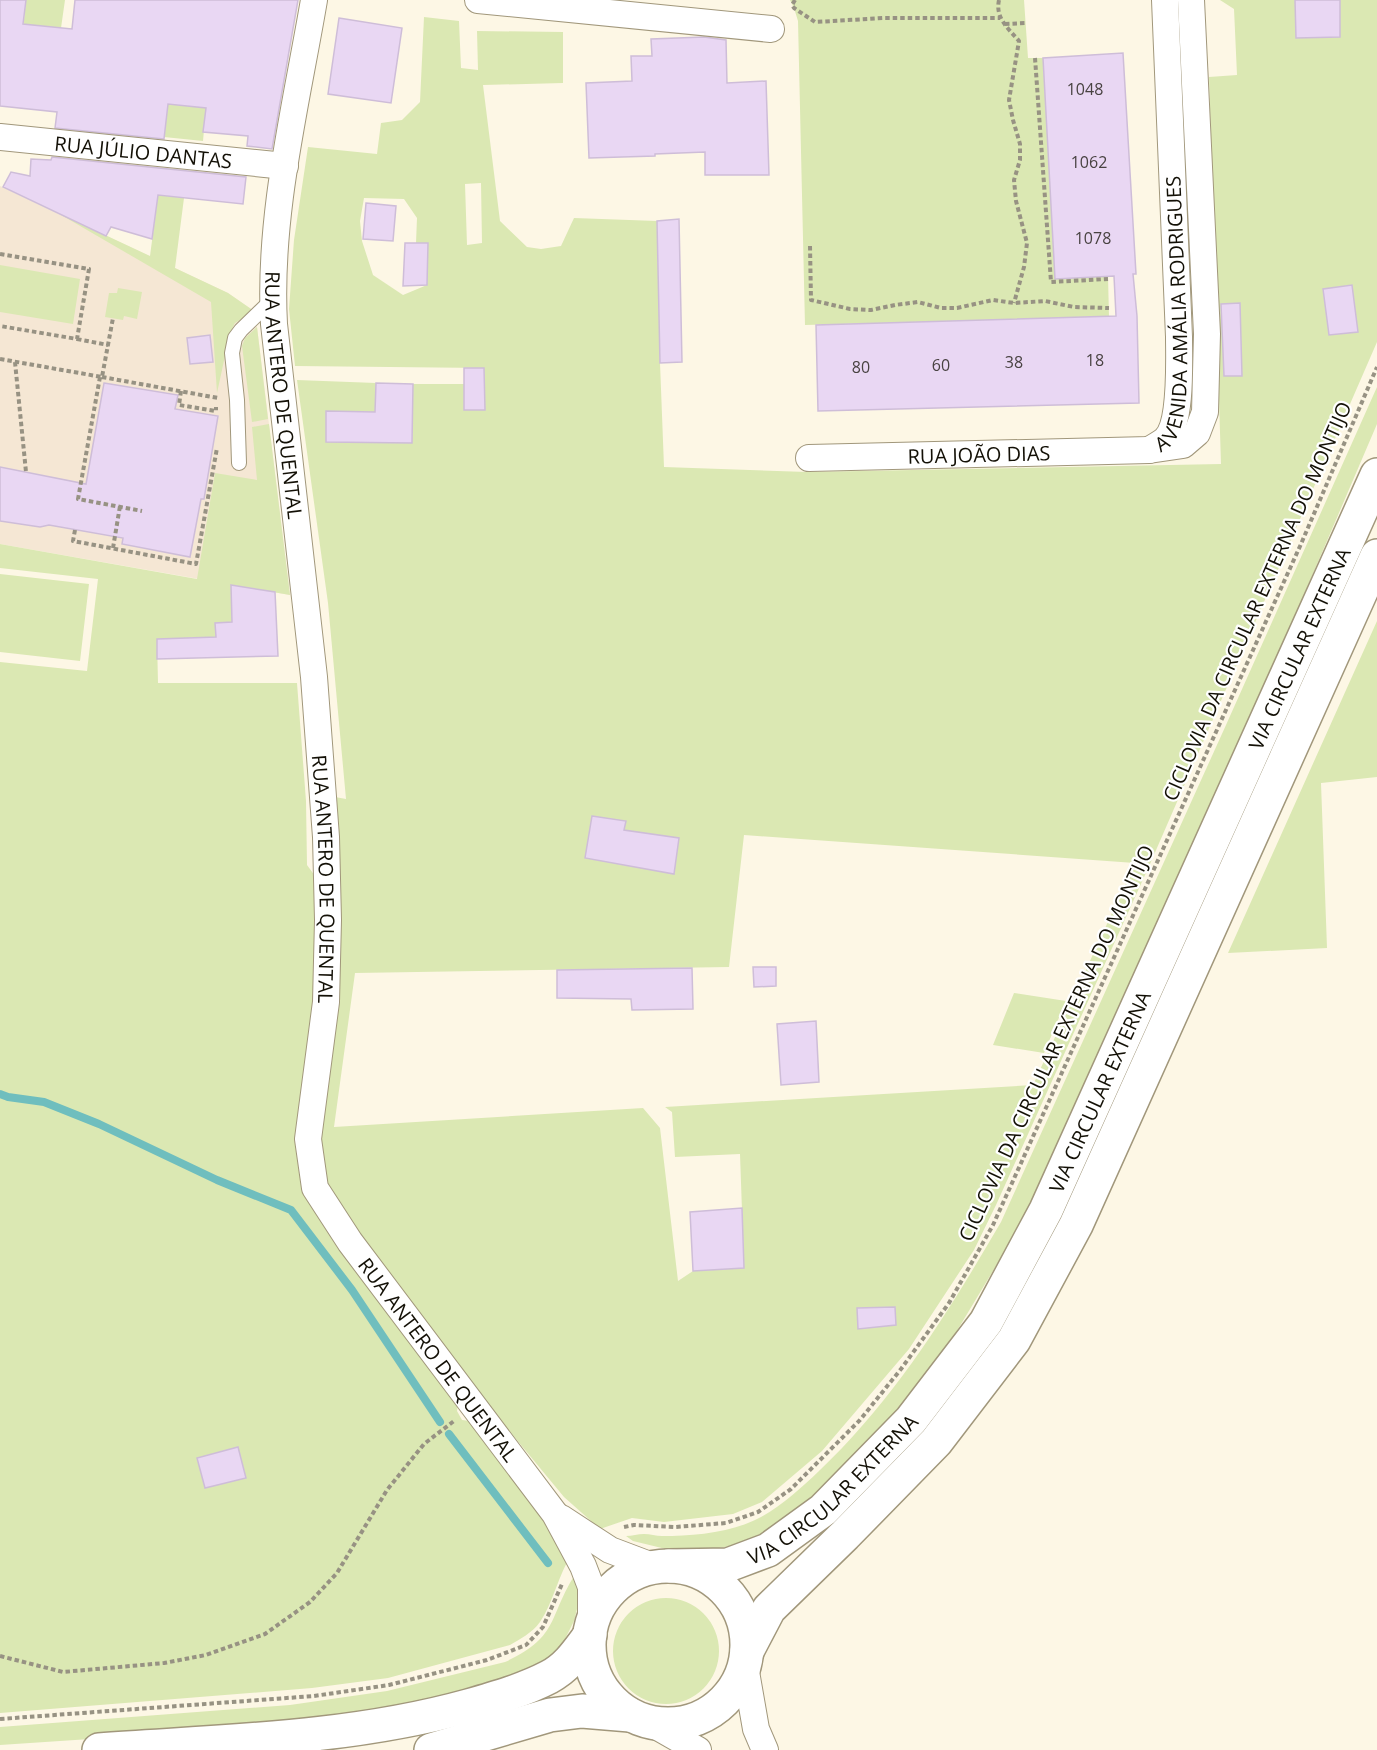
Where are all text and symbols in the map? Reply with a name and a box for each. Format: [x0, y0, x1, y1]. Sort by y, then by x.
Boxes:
house number: 1048 [1067, 78, 1103, 100]
street label: RUA JÚLIO DANTAS [53, 129, 233, 174]
house number: 1062 [1071, 151, 1107, 173]
street label: AVENIDA AMÁLIA RODRIGUES [1149, 175, 1193, 457]
house number: 1078 [1075, 227, 1111, 249]
street label: RUA ANTERO DE QUENTAL [260, 271, 310, 521]
house number: 18 [1086, 349, 1104, 371]
house number: 38 [1005, 351, 1023, 373]
house number: 60 [932, 354, 950, 376]
house number: 80 [852, 356, 870, 378]
street label: CICLOVIA DA CIRCULAR EXTERNA DO MONTIJO [1156, 397, 1358, 805]
street label: RUA JOÃO DIAS [907, 439, 1051, 469]
street label: VIA CIRCULAR EXTERNA [1242, 543, 1356, 754]
street label: RUA ANTERO DE QUENTAL [306, 754, 342, 1004]
street label: CICLOVIA DA CIRCULAR EXTERNA DO MONTIJO [952, 841, 1160, 1245]
street label: VIA CIRCULAR EXTERNA [1042, 986, 1157, 1197]
street label: RUA ANTERO DE QUENTAL [353, 1252, 524, 1467]
street label: VIA CIRCULAR EXTERNA [744, 1408, 924, 1570]

